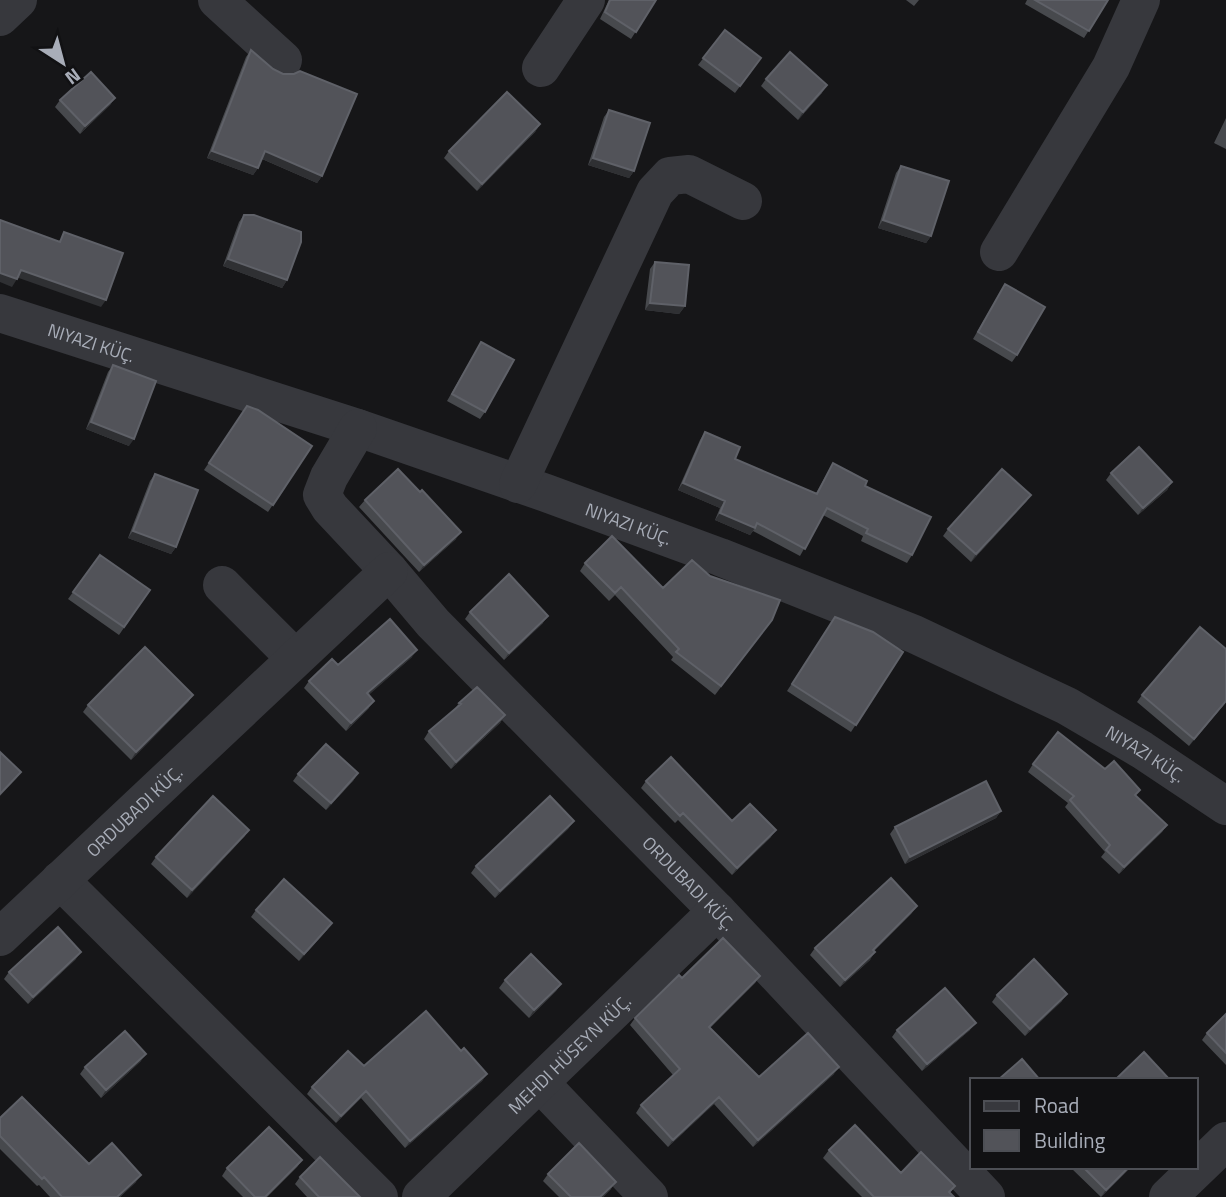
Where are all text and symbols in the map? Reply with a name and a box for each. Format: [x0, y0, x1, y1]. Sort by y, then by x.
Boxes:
north arrow [28, 28, 98, 98]
text: N [59, 62, 87, 93]
street label: NIYAZI KÜÇ. [45, 316, 138, 369]
street label: NIYAZI KÜÇ. [582, 495, 675, 552]
street label: NIYAZI KÜÇ. [1101, 718, 1191, 789]
street label: ORDUBADI KÜÇ. [80, 759, 188, 863]
street label: ORDUBADI KÜÇ. [636, 830, 742, 936]
street label: MEHDI HÜSEYN KÜÇ. [501, 988, 637, 1120]
legend [970, 1078, 1198, 1169]
text: Road [1034, 1089, 1079, 1121]
text: Building [1034, 1124, 1106, 1156]

